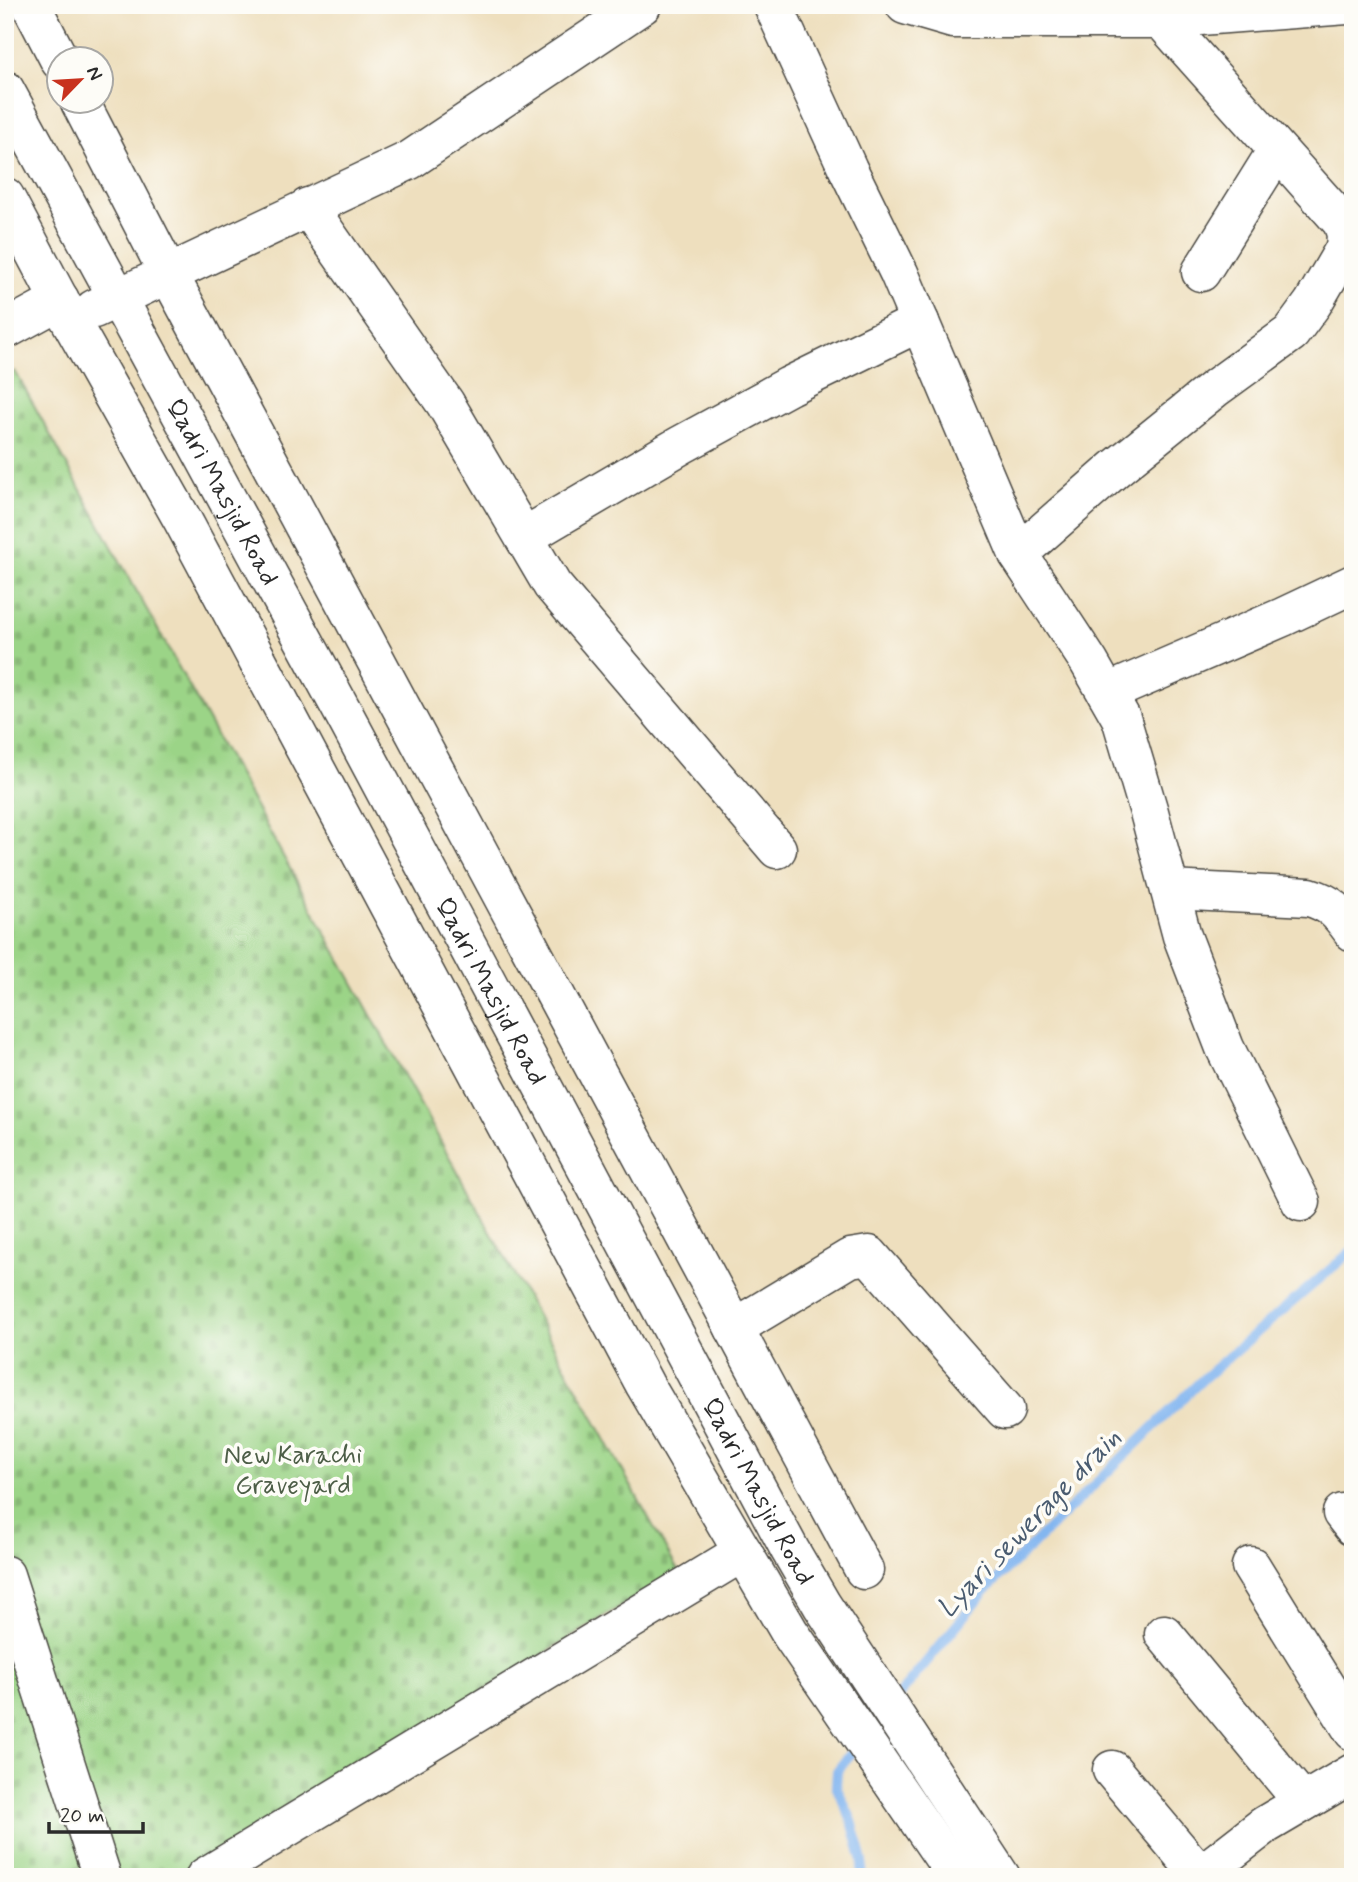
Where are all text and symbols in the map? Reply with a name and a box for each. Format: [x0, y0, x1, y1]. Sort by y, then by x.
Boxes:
north arrow [46, 46, 116, 116]
text: N [80, 62, 108, 84]
street label: Qadri Masjid Road [157, 393, 286, 592]
street label: Qadri Masjid Road [426, 892, 554, 1091]
street label: Qadri Masjid Road [693, 1393, 822, 1592]
water label: Lyari sewerage drain [929, 1421, 1130, 1627]
park label: New Karachi Graveyard [224, 1439, 362, 1503]
scale bar [49, 1791, 144, 1835]
text: 20 m [60, 1802, 105, 1830]

